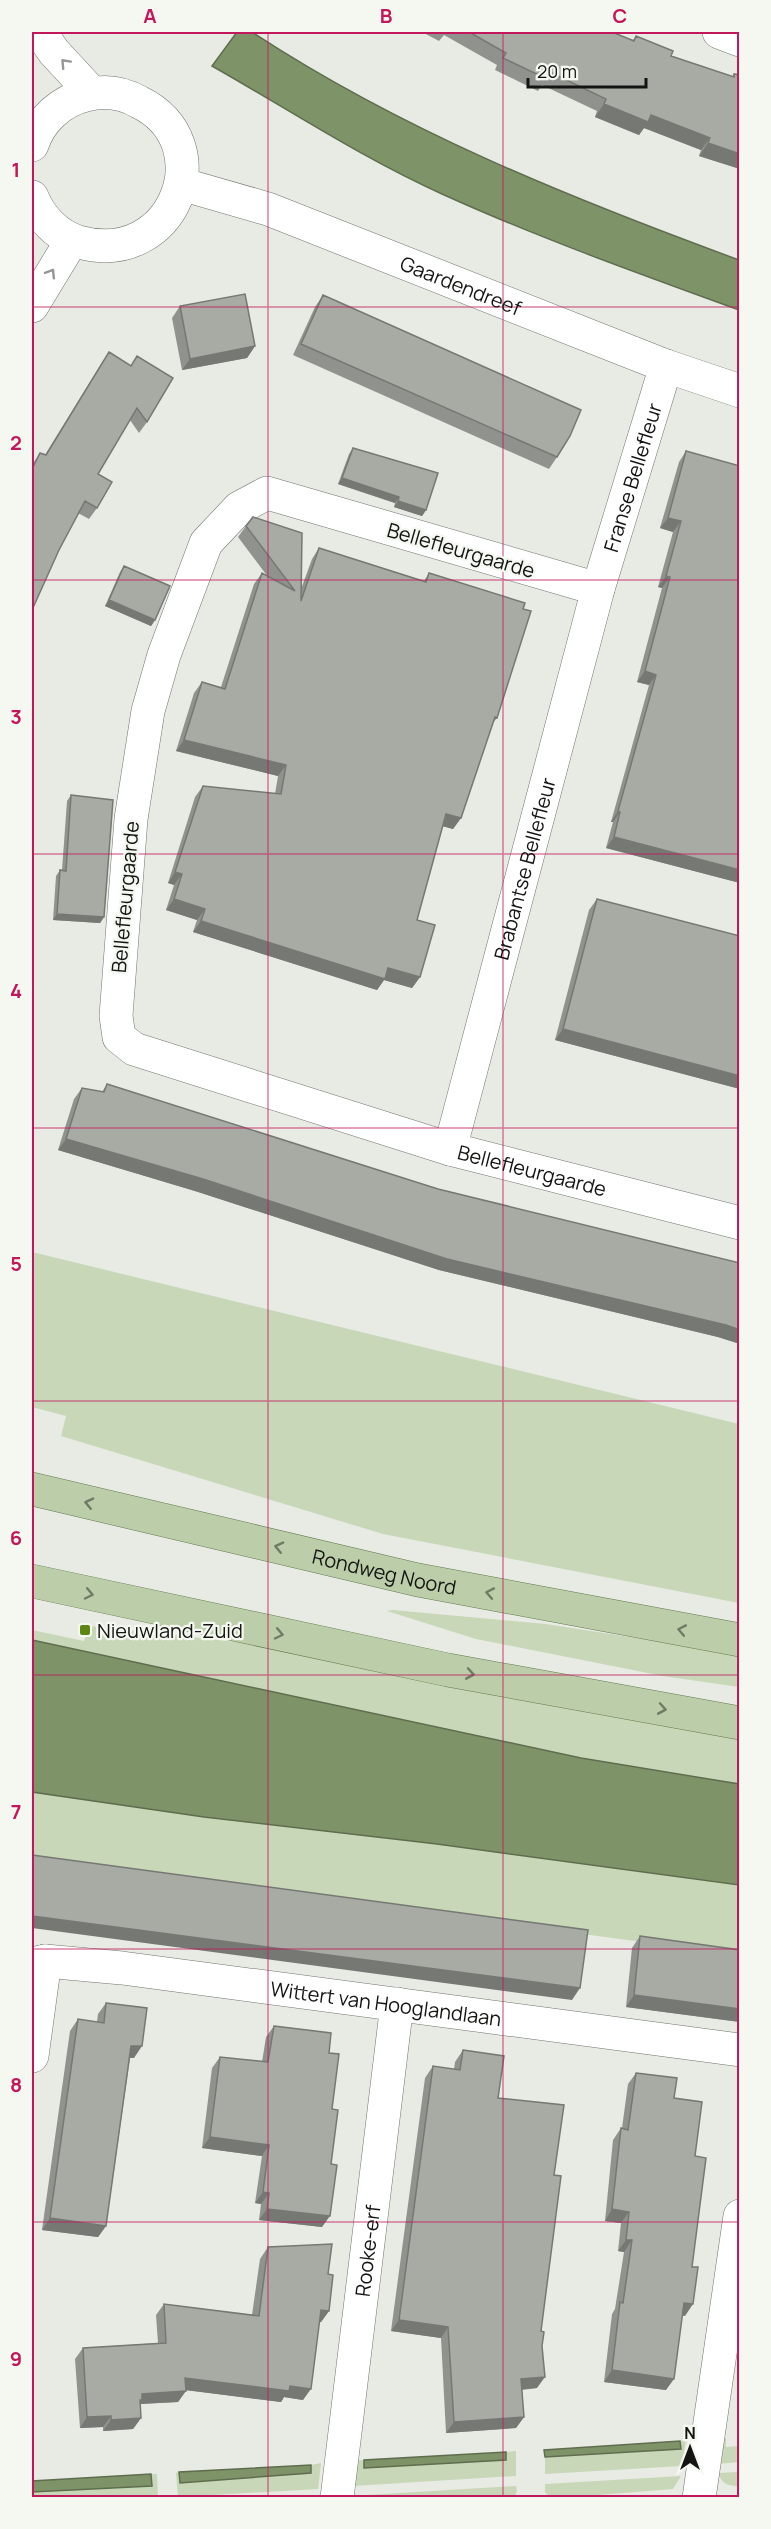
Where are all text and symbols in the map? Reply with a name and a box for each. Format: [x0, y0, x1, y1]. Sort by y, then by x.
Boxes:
text: A [143, 2, 157, 29]
text: B [380, 2, 393, 29]
text: C [613, 2, 627, 29]
scale bar [528, 51, 646, 89]
text: 20 m [537, 59, 577, 83]
one-way arrow [61, 60, 72, 70]
text: 1 [12, 156, 20, 183]
street label: Gaardendreef [397, 249, 525, 321]
one-way arrow [44, 269, 56, 279]
street label: Franse Bellefleur [597, 400, 667, 555]
text: 2 [10, 429, 22, 456]
street label: Bellefleurgaarde [384, 516, 538, 584]
text: 3 [10, 703, 22, 730]
street label: Brabantse Bellefleur [487, 774, 561, 963]
street label: Bellefleurgaarde [105, 820, 145, 974]
text: 4 [10, 977, 22, 1004]
street label: Bellefleurgaarde [455, 1138, 609, 1202]
text: 5 [10, 1250, 22, 1277]
one-way arrow [84, 1497, 94, 1510]
text: 6 [10, 1524, 22, 1551]
one-way arrow [274, 1542, 284, 1555]
street label: Rondweg Noord [310, 1542, 459, 1600]
one-way arrow [83, 1586, 93, 1599]
one-way arrow [486, 1588, 495, 1600]
place label: Nieuwland-Zuid [97, 1617, 243, 1644]
marker: Nieuwland-Zuid [78, 1623, 92, 1637]
one-way arrow [677, 1624, 687, 1636]
one-way arrow [274, 1627, 284, 1640]
one-way arrow [465, 1667, 475, 1680]
one-way arrow [657, 1702, 667, 1715]
text: 7 [11, 1798, 21, 1825]
street label: Wittert van Hooglandlaan [269, 1974, 503, 2032]
text: 8 [10, 2071, 22, 2098]
street label: Rooke-erf [348, 2203, 386, 2298]
text: 9 [10, 2345, 22, 2372]
north arrow [660, 2418, 720, 2478]
text: N [684, 2422, 696, 2444]

